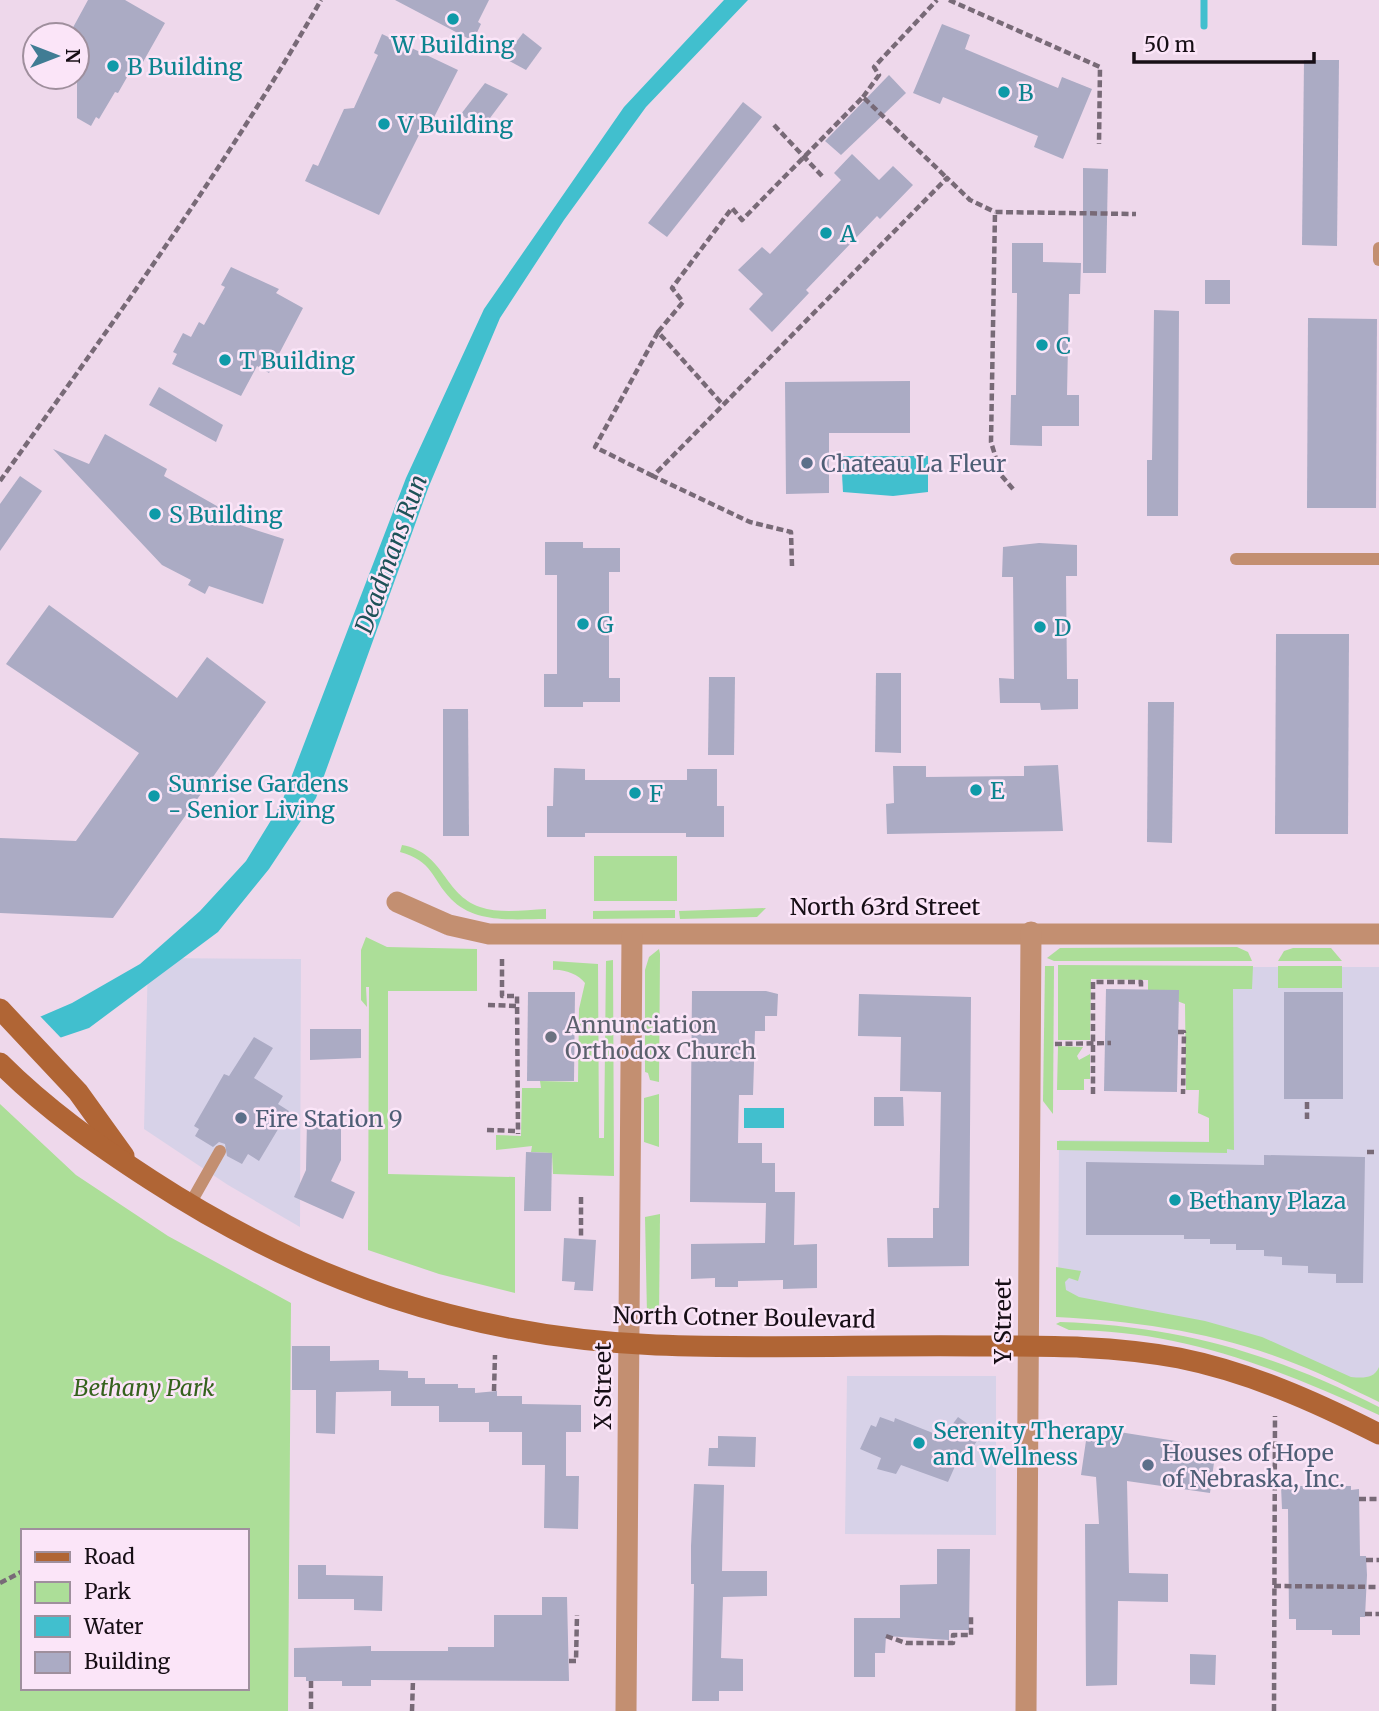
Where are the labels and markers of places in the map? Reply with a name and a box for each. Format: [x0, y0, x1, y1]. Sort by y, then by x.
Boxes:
marker: W Building [445, 11, 461, 27]
place label: W Building [391, 30, 514, 59]
place label: B Building [127, 52, 242, 81]
marker: B Building [105, 58, 121, 74]
place label: B [1018, 78, 1033, 107]
marker: B [996, 84, 1012, 100]
place label: V Building [397, 110, 513, 139]
marker: V Building [376, 116, 392, 132]
place label: A [839, 219, 857, 248]
marker: A [818, 225, 834, 241]
place label: C [1056, 331, 1071, 360]
marker: C [1034, 337, 1050, 353]
place label: T Building [239, 346, 355, 375]
marker: T Building [217, 352, 233, 368]
place label: Chateau La Fleur [821, 449, 1006, 478]
marker: Chateau La Fleur [799, 455, 815, 471]
place label: S Building [169, 500, 283, 529]
marker: S Building [147, 506, 163, 522]
place label: G [597, 610, 614, 639]
place label: D [1054, 613, 1071, 642]
marker: G [575, 616, 591, 632]
marker: D [1032, 619, 1048, 635]
place label: Sunrise Gardens - Senior Living [168, 769, 349, 824]
place label: E [990, 776, 1005, 805]
place label: F [649, 779, 663, 808]
marker: E [968, 782, 984, 798]
marker: F [627, 785, 643, 801]
marker: Sunrise Gardens - Senior Living [146, 788, 162, 804]
place label: Annunciation Orthodox Church [564, 1010, 756, 1065]
marker: Annunciation Orthodox Church [543, 1029, 559, 1045]
place label: Fire Station 9 [255, 1104, 403, 1133]
marker: Fire Station 9 [233, 1110, 249, 1126]
place label: Bethany Plaza [1189, 1186, 1346, 1215]
marker: Bethany Plaza [1167, 1192, 1183, 1208]
place label: Serenity Therapy and Wellness [933, 1416, 1124, 1471]
marker: Serenity Therapy and Wellness [911, 1435, 927, 1451]
place label: Houses of Hope of Nebraska, Inc. [1162, 1438, 1345, 1493]
marker: Houses of Hope of Nebraska, Inc. [1140, 1457, 1156, 1473]

